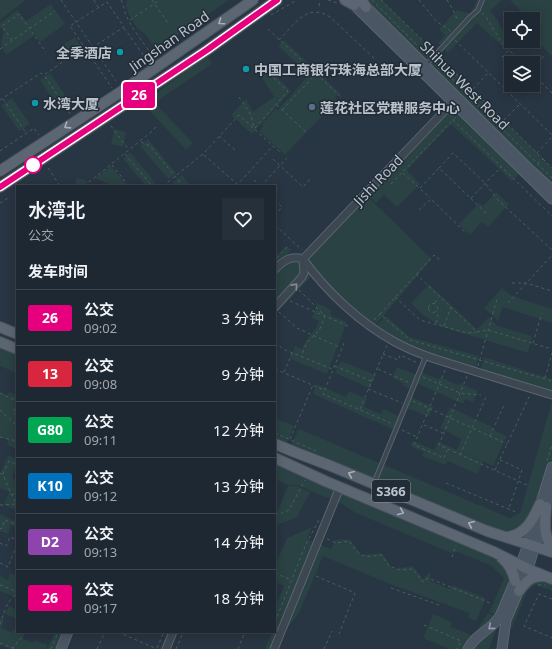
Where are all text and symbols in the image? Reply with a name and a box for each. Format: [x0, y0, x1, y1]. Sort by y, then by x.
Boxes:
street label: Jingshan Road [123, 6, 213, 77]
map controls [504, 12, 540, 92]
button: locate [504, 12, 540, 48]
one-way arrow [218, 17, 225, 25]
street label: Shihua West Road [416, 36, 514, 134]
place label: 全季酒店 [56, 43, 112, 62]
marker: 全季酒店 [115, 47, 125, 57]
button: layers [504, 56, 540, 92]
place label: 中国工商银行珠海总部大厦 [254, 60, 422, 79]
marker: 中国工商银行珠海总部大厦 [241, 64, 251, 74]
line badge: 26 [121, 82, 157, 108]
text: 26 [131, 85, 147, 104]
place label: 水湾大厦 [43, 94, 99, 113]
marker: 水湾大厦 [30, 98, 40, 108]
place label: 莲花社区党群服务中心 [320, 98, 460, 117]
marker: 莲花社区党群服务中心 [307, 102, 317, 112]
one-way arrow [64, 122, 71, 129]
street label: Jishi Road [348, 150, 407, 211]
unlabelled marker [24, 156, 42, 174]
text: 水湾北 [28, 197, 85, 223]
button: heart [222, 198, 264, 240]
text: 公交 [28, 226, 54, 244]
text: 发车时间 [28, 261, 88, 281]
one-way arrow [291, 283, 298, 290]
text: 公交 [84, 299, 114, 319]
text: 26 [42, 308, 58, 327]
text: 3 分钟 [222, 308, 264, 328]
text: 09:02 [84, 319, 117, 337]
text: 公交 [84, 355, 114, 375]
text: 13 [42, 364, 58, 383]
text: 9 分钟 [222, 364, 264, 384]
text: 09:08 [84, 375, 117, 393]
text: 公交 [84, 411, 114, 431]
text: G80 [37, 420, 63, 439]
text: 12 分钟 [213, 420, 264, 440]
text: 09:11 [84, 431, 117, 449]
text: 公交 [84, 467, 114, 487]
one-way arrow [347, 471, 355, 479]
text: K10 [37, 476, 63, 495]
text: 13 分钟 [213, 476, 264, 496]
road number: S366 [372, 480, 410, 502]
text: 09:12 [84, 487, 117, 505]
one-way arrow [397, 508, 404, 516]
one-way arrow [467, 521, 475, 529]
text: 公交 [84, 523, 114, 543]
text: D2 [41, 532, 59, 551]
text: 14 分钟 [213, 532, 264, 552]
text: 09:13 [84, 543, 117, 561]
text: 公交 [84, 579, 114, 599]
text: 26 [42, 588, 58, 607]
text: 18 分钟 [213, 588, 264, 608]
text: 09:17 [84, 599, 117, 617]
one-way arrow [488, 622, 495, 629]

